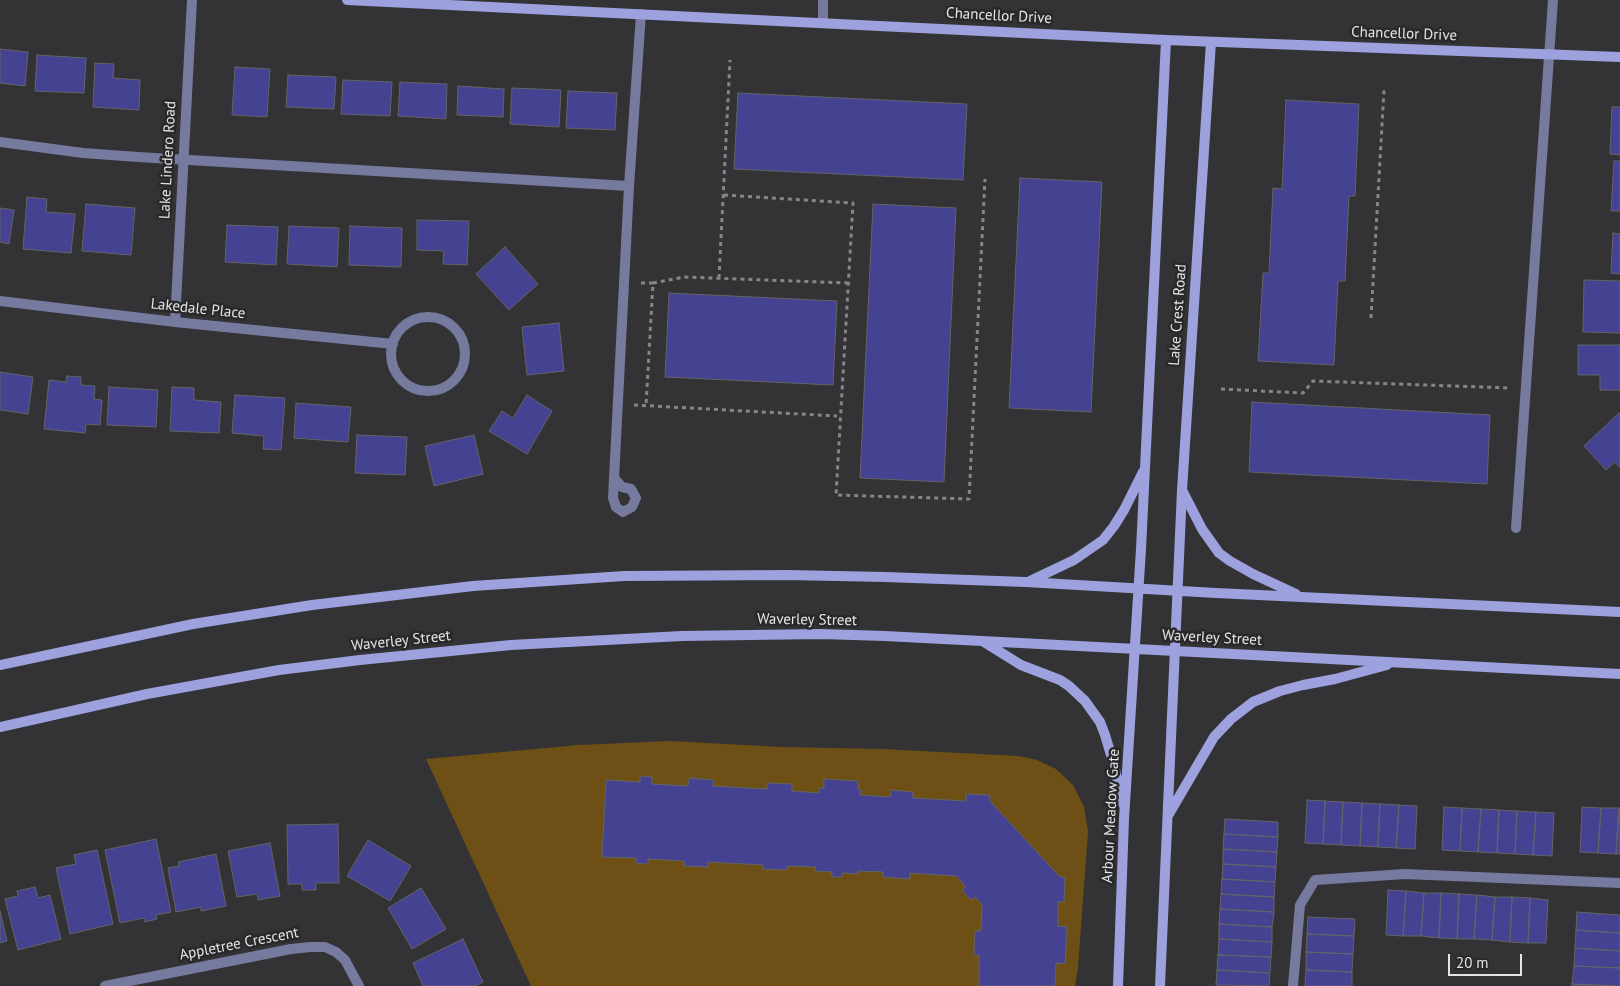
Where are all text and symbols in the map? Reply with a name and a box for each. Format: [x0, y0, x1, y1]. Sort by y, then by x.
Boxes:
street label: Chancellor Drive [946, 4, 1052, 28]
street label: Chancellor Drive [1351, 23, 1457, 45]
street label: Lake Lindero Road [156, 101, 180, 219]
street label: Lake Crest Road [1165, 264, 1191, 366]
street label: Lakedale Place [150, 295, 246, 323]
street label: Waverley Street [757, 610, 857, 630]
street label: Waverley Street [1162, 626, 1262, 650]
street label: Waverley Street [350, 627, 452, 655]
street label: Arbour Meadow Gate [1098, 748, 1124, 884]
street label: Appletree Crescent [178, 924, 300, 964]
scale bar [1450, 944, 1524, 976]
text: 20 m [1456, 953, 1489, 972]

